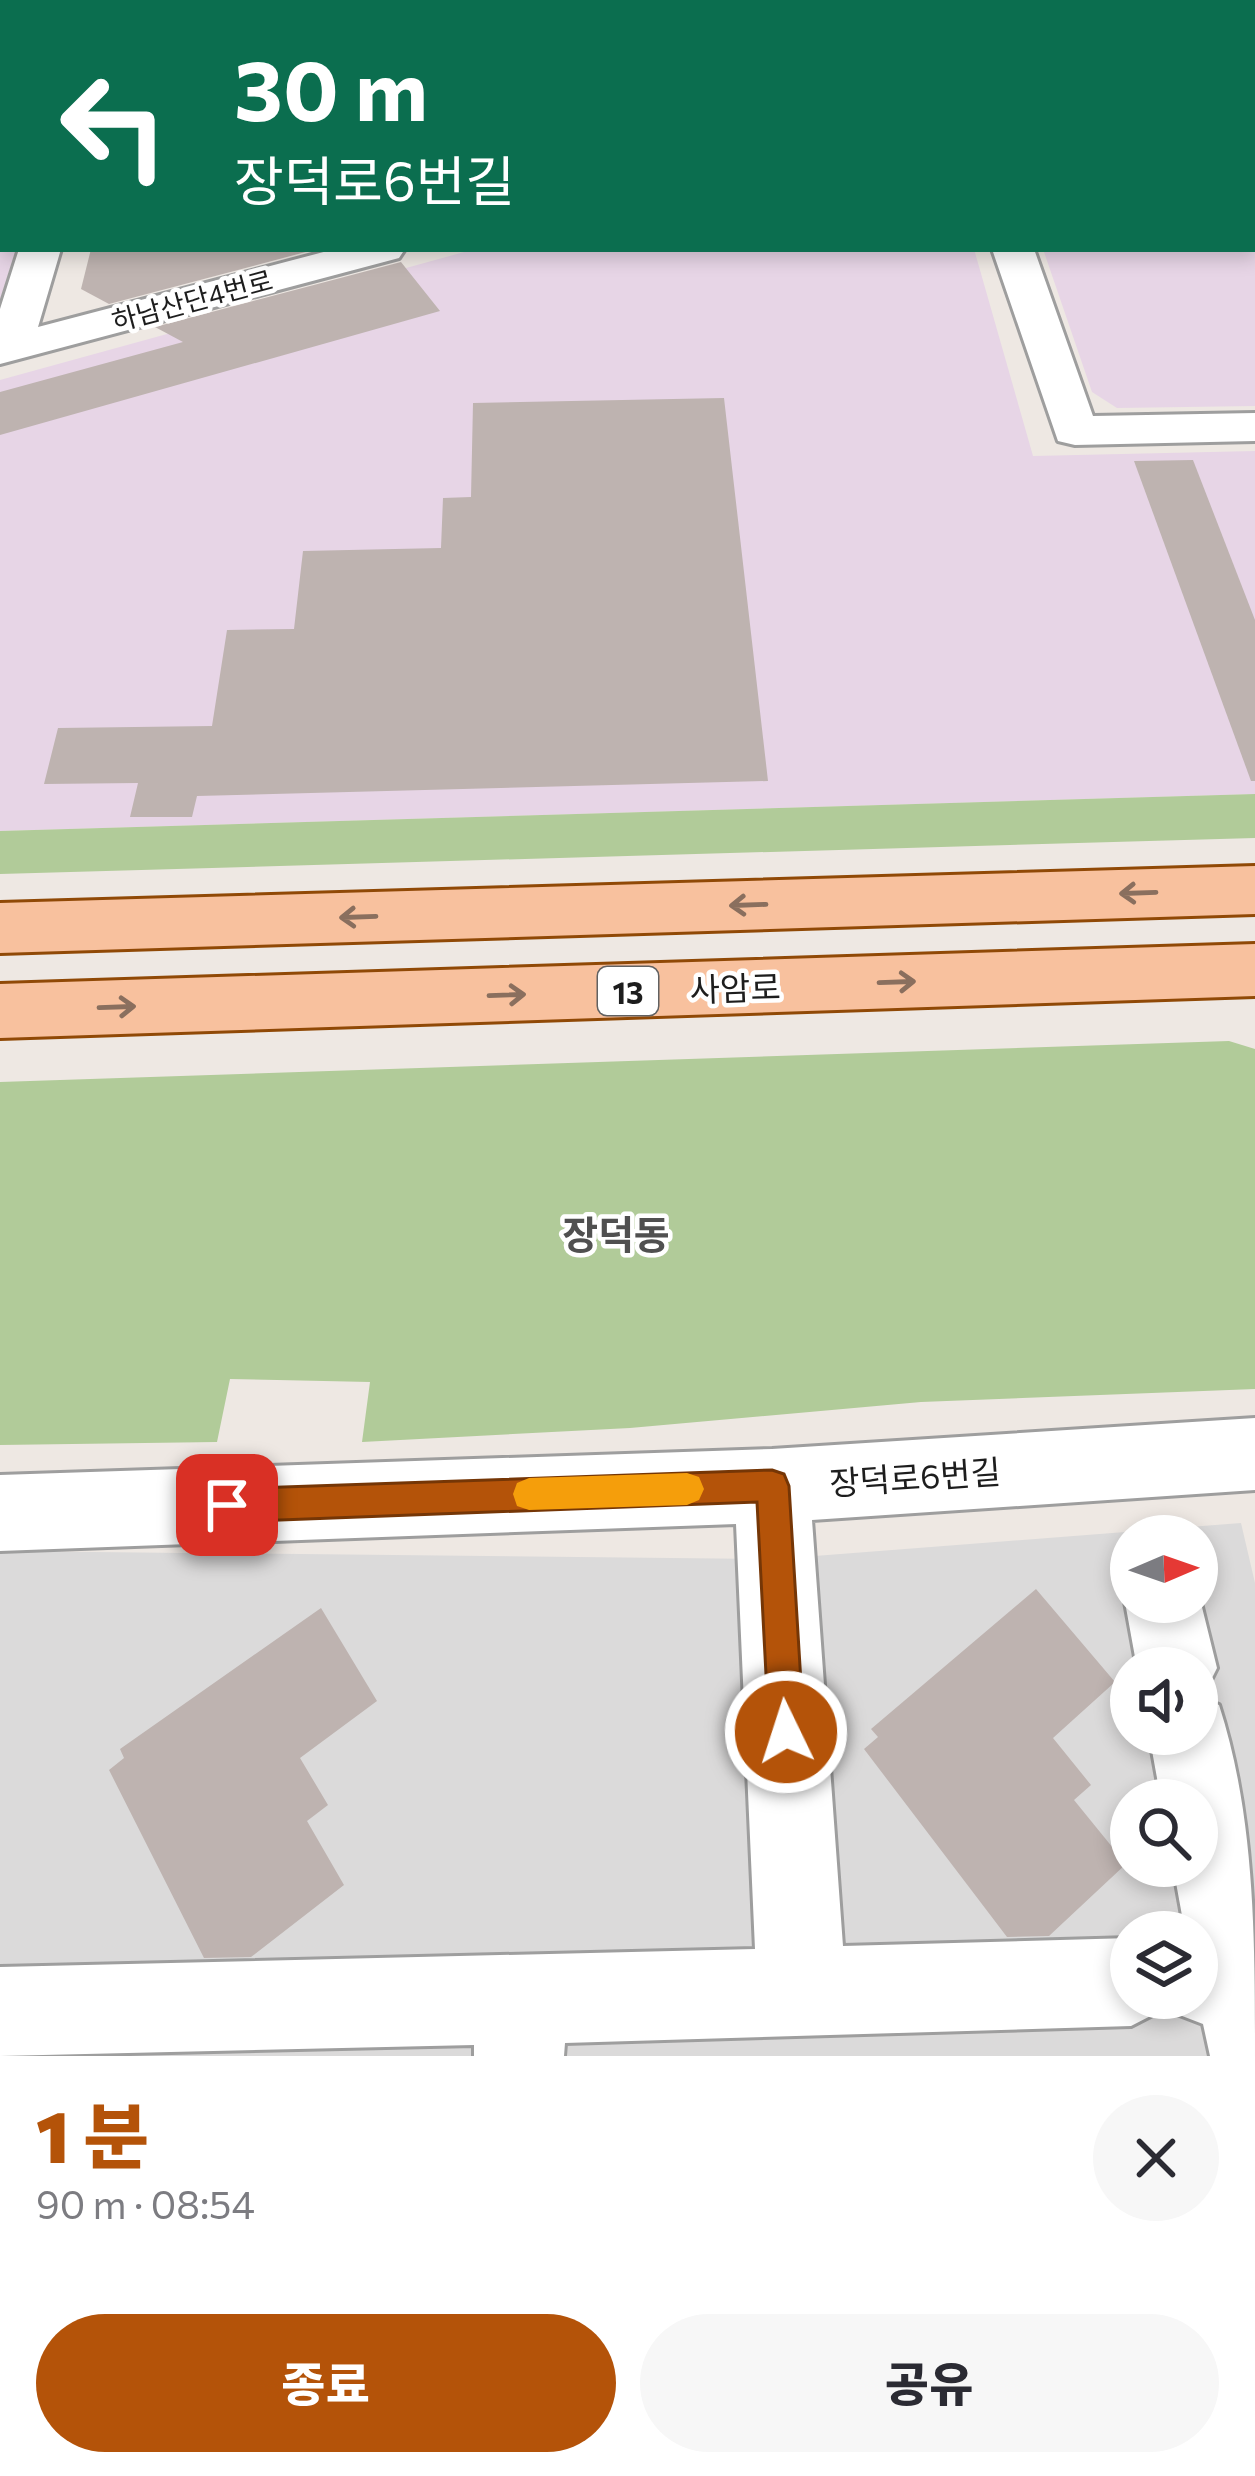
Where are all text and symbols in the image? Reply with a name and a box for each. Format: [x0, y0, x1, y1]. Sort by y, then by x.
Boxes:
text: 30 m [234, 36, 428, 138]
icon: left [36, 48, 192, 204]
text: 장덕로6번길 [234, 146, 515, 212]
street label: 하남산단4번로 [108, 263, 276, 337]
one-way arrow [1119, 882, 1158, 905]
one-way arrow [729, 894, 768, 917]
one-way arrow [339, 906, 378, 929]
street label: 사암로 [689, 965, 781, 1009]
road number: 13 [598, 967, 658, 1015]
one-way arrow [877, 970, 916, 993]
one-way arrow [487, 983, 526, 1006]
one-way arrow [97, 996, 136, 1019]
district label: 장덕동 [562, 1209, 670, 1257]
street label: 장덕로6번길 [828, 1450, 1002, 1502]
pin [176, 1454, 278, 1556]
icon: arrive [194, 1472, 260, 1538]
north arrow [1110, 1515, 1218, 1623]
map controls [1110, 1515, 1218, 2019]
button: sound [1110, 1647, 1218, 1755]
position arrow [723, 1669, 849, 1795]
button: search [1110, 1779, 1218, 1887]
button: layers [1110, 1911, 1218, 2019]
text: 1 분 [36, 2090, 150, 2178]
button: close [1093, 2095, 1219, 2221]
text: 90 m · 08:54 [36, 2179, 255, 2227]
button: 종료 [36, 2314, 616, 2452]
button: 공유 [640, 2314, 1219, 2452]

